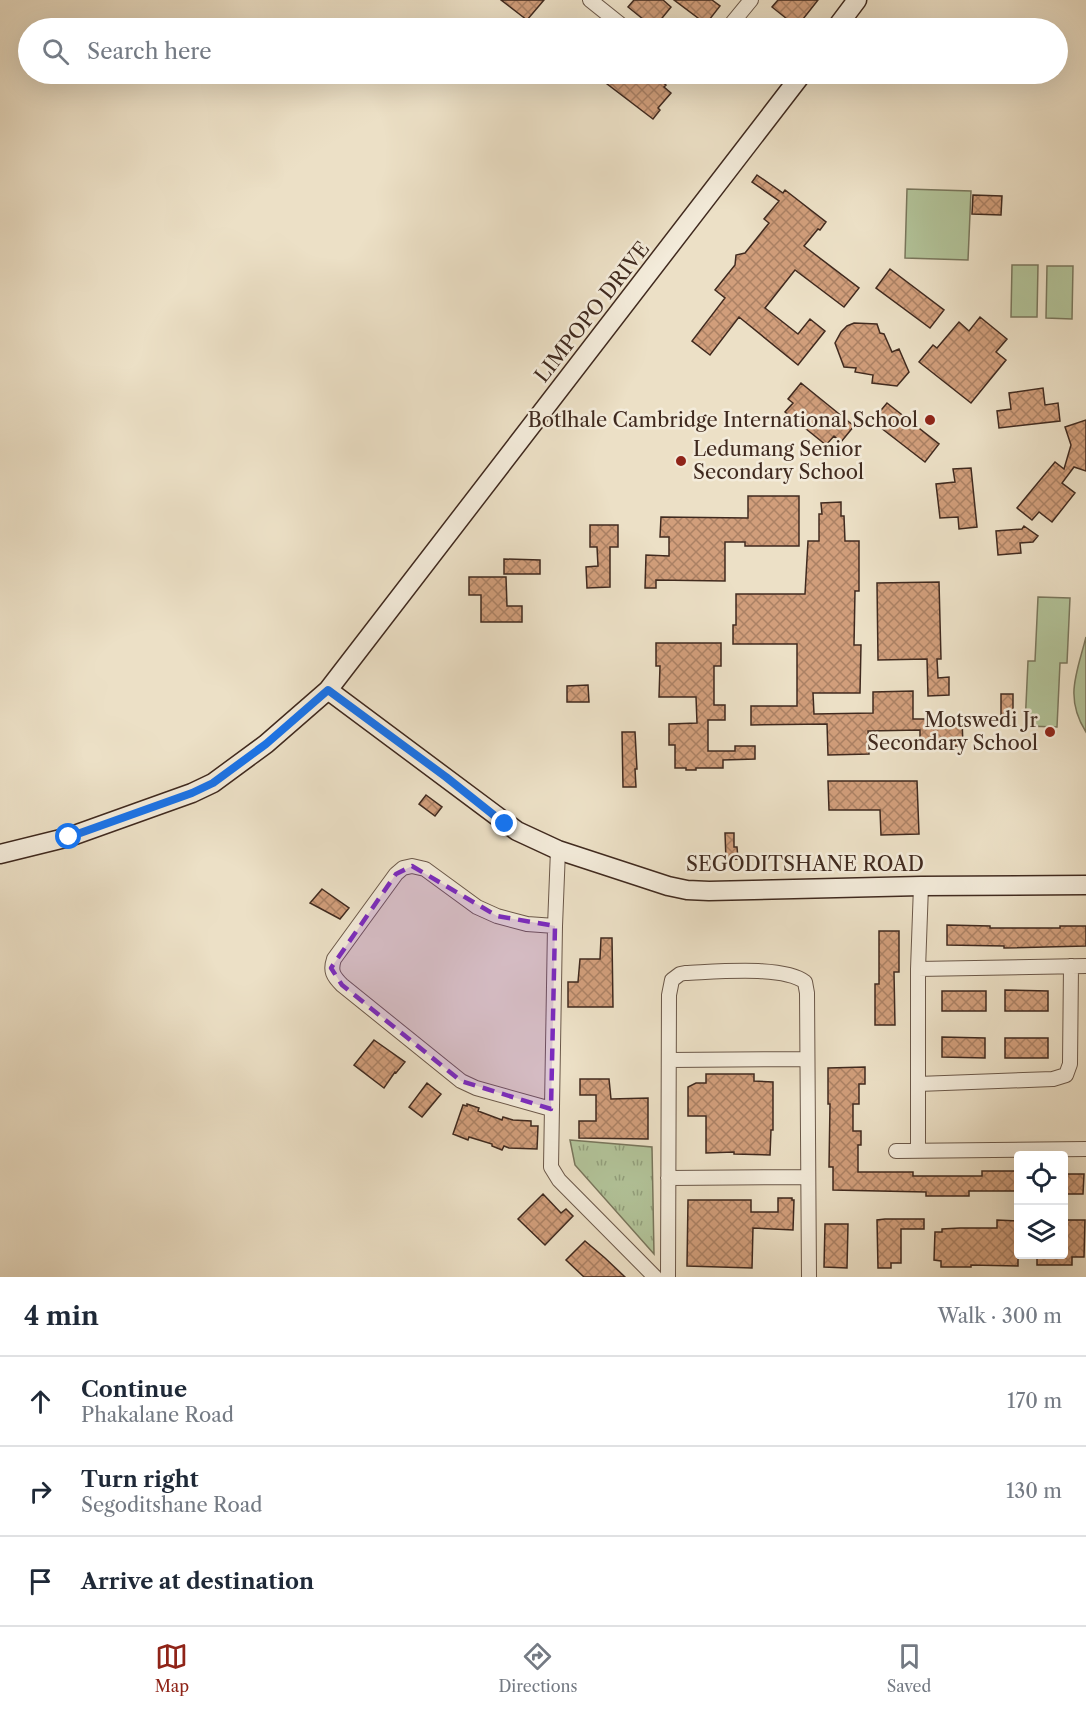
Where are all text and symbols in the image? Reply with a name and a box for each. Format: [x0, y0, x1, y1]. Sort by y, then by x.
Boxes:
search box [18, 18, 1068, 84]
icon: search [39, 35, 72, 68]
text: Search here [87, 38, 212, 65]
street label: LIMPOPO DRIVE [530, 237, 654, 387]
place label: Botlhale Cambridge International School [528, 408, 918, 432]
marker: Botlhale Cambridge International School [923, 413, 937, 427]
place label: Ledumang Senior Secondary School [693, 437, 864, 484]
marker: Ledumang Senior Secondary School [674, 454, 688, 468]
place label: Motswedi Jr Secondary School [867, 708, 1039, 755]
marker: Motswedi Jr Secondary School [1043, 725, 1057, 739]
route end [491, 810, 517, 836]
route start [55, 823, 81, 849]
street label: SEGODITSHANE ROAD [686, 852, 924, 876]
map controls [1014, 1151, 1068, 1259]
button: locate [1014, 1151, 1068, 1205]
button: layers [1014, 1205, 1068, 1259]
text: 4 min [24, 1300, 99, 1332]
text: Walk · 300 m [938, 1304, 1062, 1328]
text: Continue [81, 1376, 187, 1403]
icon: ahead [24, 1385, 57, 1418]
text: 170 m [1007, 1389, 1062, 1413]
text: Phakalane Road [81, 1403, 234, 1427]
text: Turn right [81, 1466, 199, 1493]
icon: right [24, 1475, 57, 1508]
text: 130 m [1006, 1479, 1062, 1503]
text: Segoditshane Road [81, 1493, 263, 1517]
icon: arrive [24, 1565, 57, 1598]
text: Arrive at destination [81, 1568, 314, 1595]
tab: Map [155, 1640, 189, 1696]
tab: Directions [498, 1640, 577, 1696]
tab: Saved [887, 1640, 931, 1696]

